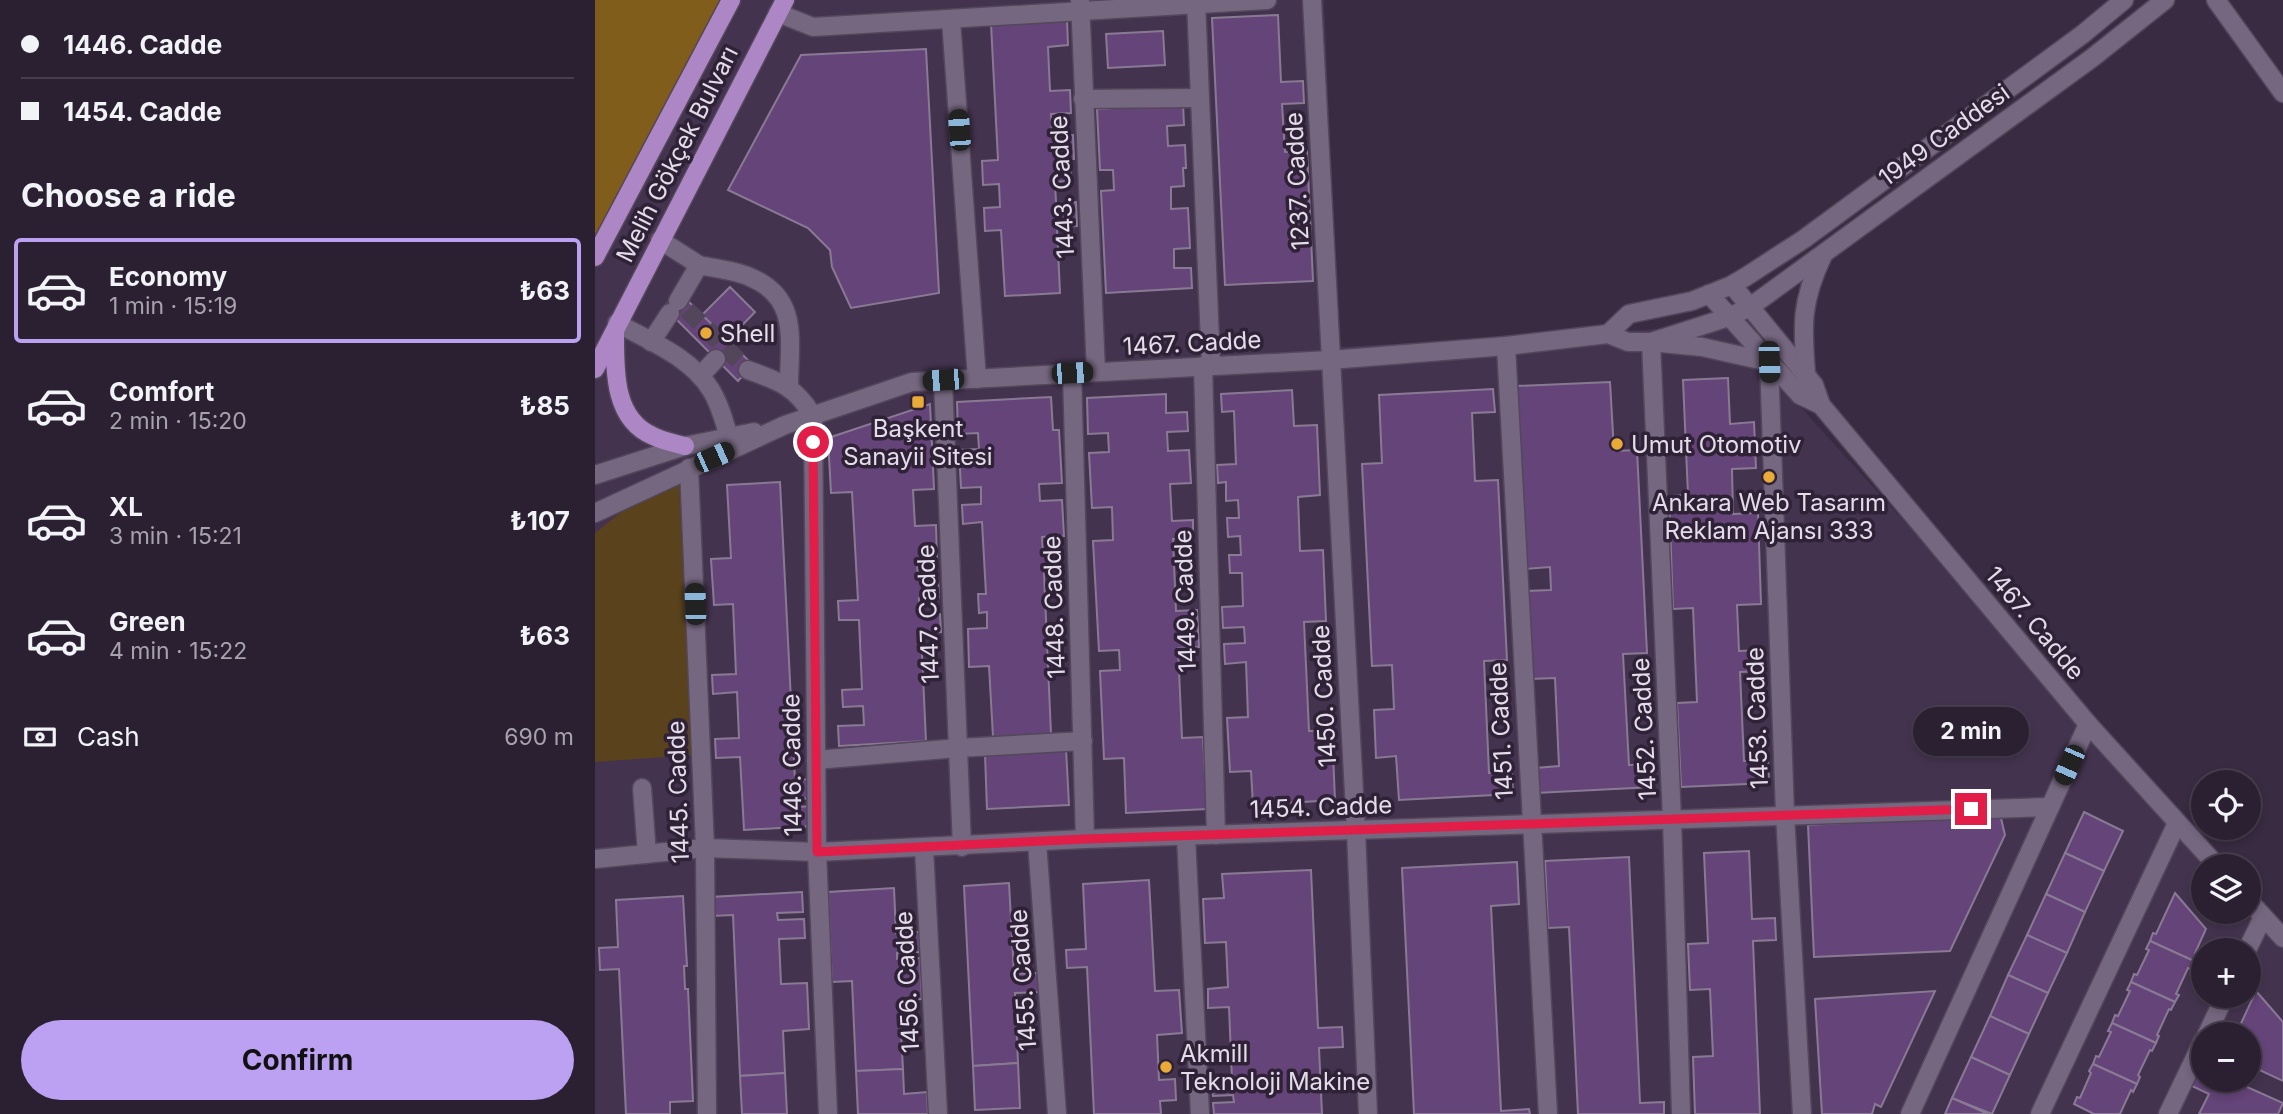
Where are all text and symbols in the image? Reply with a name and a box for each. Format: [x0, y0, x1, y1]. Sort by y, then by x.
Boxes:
text: 1446. Cadde [63, 29, 222, 60]
street label: Melih Gökçek Bulvarı [610, 41, 744, 267]
street label: 1949 Caddesi [1873, 78, 2015, 192]
text: 1454. Cadde [63, 96, 222, 127]
car [948, 108, 971, 152]
street label: 1237. Cadde [1279, 111, 1315, 251]
street label: 1443. Cadde [1044, 115, 1080, 259]
text: Choose a ride [21, 176, 236, 215]
icon: car [25, 259, 88, 322]
text: Economy [109, 261, 227, 292]
text: ₺63 [520, 275, 570, 306]
text: 1 min · 15:19 [109, 292, 237, 320]
place label: Shell [720, 319, 775, 348]
marker: Shell [698, 325, 714, 341]
street label: 1467. Cadde [1122, 325, 1262, 361]
car [1758, 341, 1781, 383]
car [1051, 361, 1094, 385]
car [922, 368, 965, 392]
icon: car [25, 374, 88, 437]
text: Comfort [109, 376, 214, 407]
text: ₺85 [520, 390, 570, 421]
marker: Başkent Sanayii Sitesi [910, 394, 926, 410]
text: 2 min · 15:20 [109, 407, 247, 435]
place label: Başkent Sanayii Sitesi [843, 414, 993, 471]
route start [797, 426, 829, 458]
place label: Umut Otomotiv [1631, 430, 1802, 459]
marker: Umut Otomotiv [1609, 436, 1625, 452]
car [691, 439, 738, 475]
marker: Ankara Web Tasarım Reklam Ajansı 333 [1761, 469, 1777, 485]
place label: Ankara Web Tasarım Reklam Ajansı 333 [1652, 488, 1886, 545]
icon: car [25, 489, 88, 552]
text: XL [109, 491, 143, 522]
text: ₺107 [510, 505, 570, 536]
text: 3 min · 15:21 [109, 522, 242, 550]
street label: 1449. Cadde [1168, 529, 1202, 673]
street label: 1448. Cadde [1037, 535, 1071, 679]
street label: 1447. Cadde [911, 544, 945, 684]
street label: 1467. Cadde [1979, 561, 2091, 685]
car [684, 583, 707, 625]
icon: car [25, 604, 88, 667]
text: Green [109, 606, 186, 637]
text: ₺63 [520, 620, 570, 651]
street label: 1450. Cadde [1306, 624, 1342, 768]
text: 4 min · 15:22 [109, 637, 247, 665]
street label: 1453. Cadde [1740, 646, 1774, 790]
street label: 1452. Cadde [1626, 657, 1662, 801]
street label: 1451. Cadde [1483, 661, 1519, 801]
street label: 1446. Cadde [776, 693, 808, 837]
callout: 2 min [1913, 708, 2029, 756]
text: 2 min [1940, 717, 2002, 745]
icon: cash [21, 718, 59, 756]
street label: 1445. Cadde [661, 720, 695, 864]
text: Cash [77, 721, 140, 752]
text: 690 m [504, 723, 574, 751]
car [2051, 742, 2088, 788]
map controls [2191, 770, 2261, 1092]
button: locate [2191, 770, 2261, 840]
street label: 1454. Cadde [1249, 790, 1393, 824]
route end [1955, 793, 1987, 825]
button: layers [2191, 854, 2261, 924]
street label: 1455. Cadde [1004, 908, 1042, 1052]
street label: 1456. Cadde [889, 910, 925, 1054]
button: + [2191, 938, 2261, 1008]
button: Confirm [21, 1020, 574, 1100]
button: − [2191, 1022, 2261, 1092]
place label: Akmill Teknoloji Makine [1180, 1039, 1370, 1096]
marker: Akmill Teknoloji Makine [1158, 1059, 1174, 1075]

